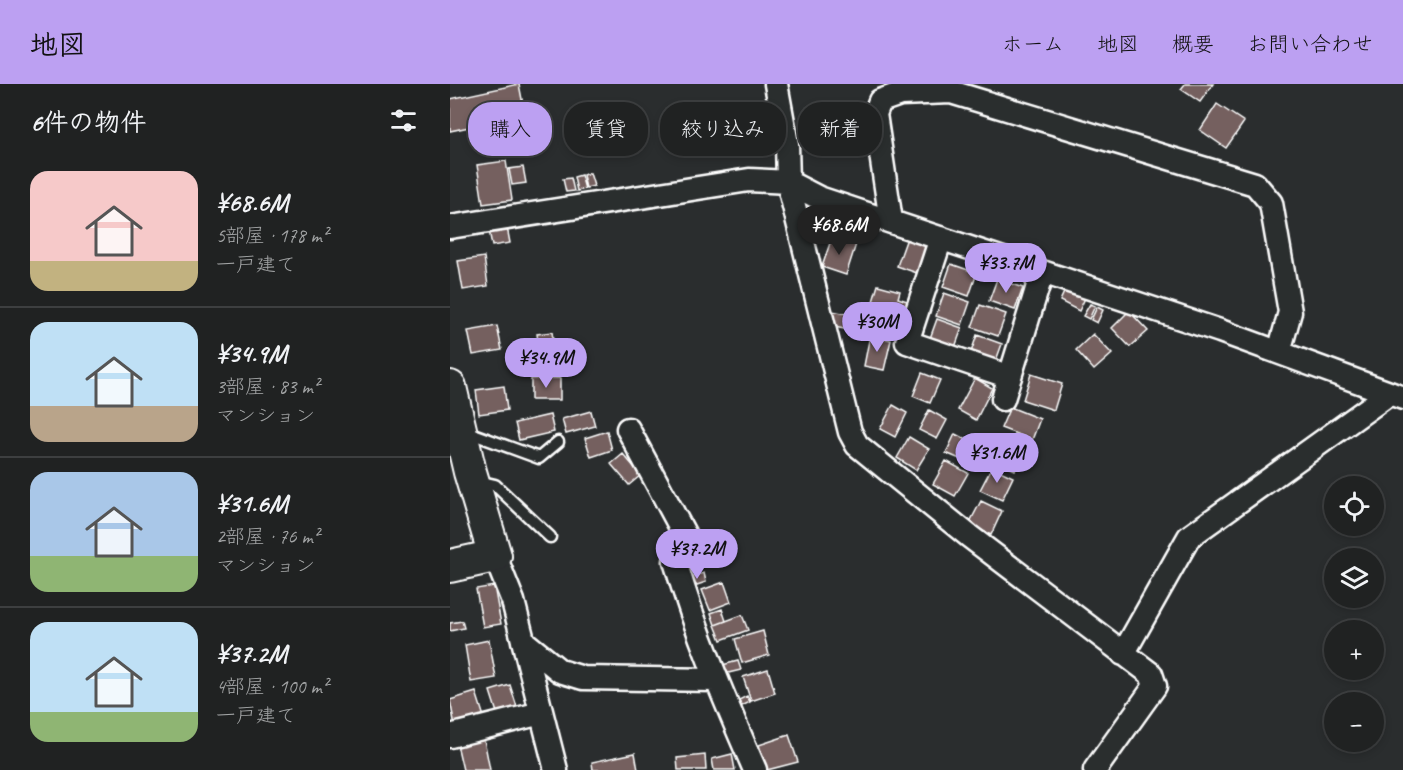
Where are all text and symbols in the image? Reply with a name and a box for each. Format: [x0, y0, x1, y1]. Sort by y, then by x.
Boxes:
text: 地図 [30, 27, 86, 62]
text: ホーム [1002, 31, 1064, 57]
text: 地図 [1097, 31, 1139, 57]
text: 概要 [1172, 31, 1214, 57]
text: お問い合わせ [1247, 31, 1373, 57]
chip: 購入 [468, 102, 552, 156]
chip: 賃貸 [564, 102, 648, 156]
chip: 絞り込み [660, 102, 786, 156]
chip: 新着 [798, 102, 882, 156]
icon: filters [387, 104, 420, 137]
text: 6件の物件 [30, 106, 146, 139]
text: ¥68.6M [216, 186, 288, 219]
icon: home [78, 195, 150, 267]
pin: ¥68.6M [790, 205, 888, 256]
text: ¥68.6M [811, 212, 867, 237]
text: 5部屋 · 178 m² [216, 223, 328, 248]
pin: ¥33.7M [957, 243, 1055, 294]
text: ¥33.7M [979, 250, 1033, 275]
text: 一戸建て [216, 252, 296, 277]
pin: ¥30M [841, 302, 913, 353]
text: ¥30M [856, 309, 898, 334]
text: ¥34.9M [216, 337, 287, 370]
pin: ¥34.9M [497, 338, 595, 389]
text: ¥34.9M [519, 345, 573, 370]
icon: home [78, 346, 150, 418]
text: 3部屋 · 83 m² [216, 374, 319, 399]
text: マンション [216, 403, 315, 428]
pin: ¥31.6M [948, 433, 1046, 484]
text: ¥31.6M [970, 440, 1024, 465]
map controls [1324, 476, 1384, 752]
button: locate [1324, 476, 1384, 536]
text: ¥31.6M [216, 487, 287, 520]
icon: home [78, 496, 150, 568]
text: 2部屋 · 76 m² [216, 524, 319, 549]
pin: ¥37.2M [648, 529, 746, 580]
text: ¥37.2M [670, 536, 724, 561]
button: layers [1324, 548, 1384, 608]
text: マンション [216, 553, 315, 578]
button: + [1324, 620, 1384, 680]
text: ¥37.2M [216, 637, 287, 670]
icon: home [78, 646, 150, 718]
text: 4部屋 · 100 m² [216, 674, 328, 699]
button: − [1324, 692, 1384, 752]
text: 一戸建て [216, 703, 296, 728]

